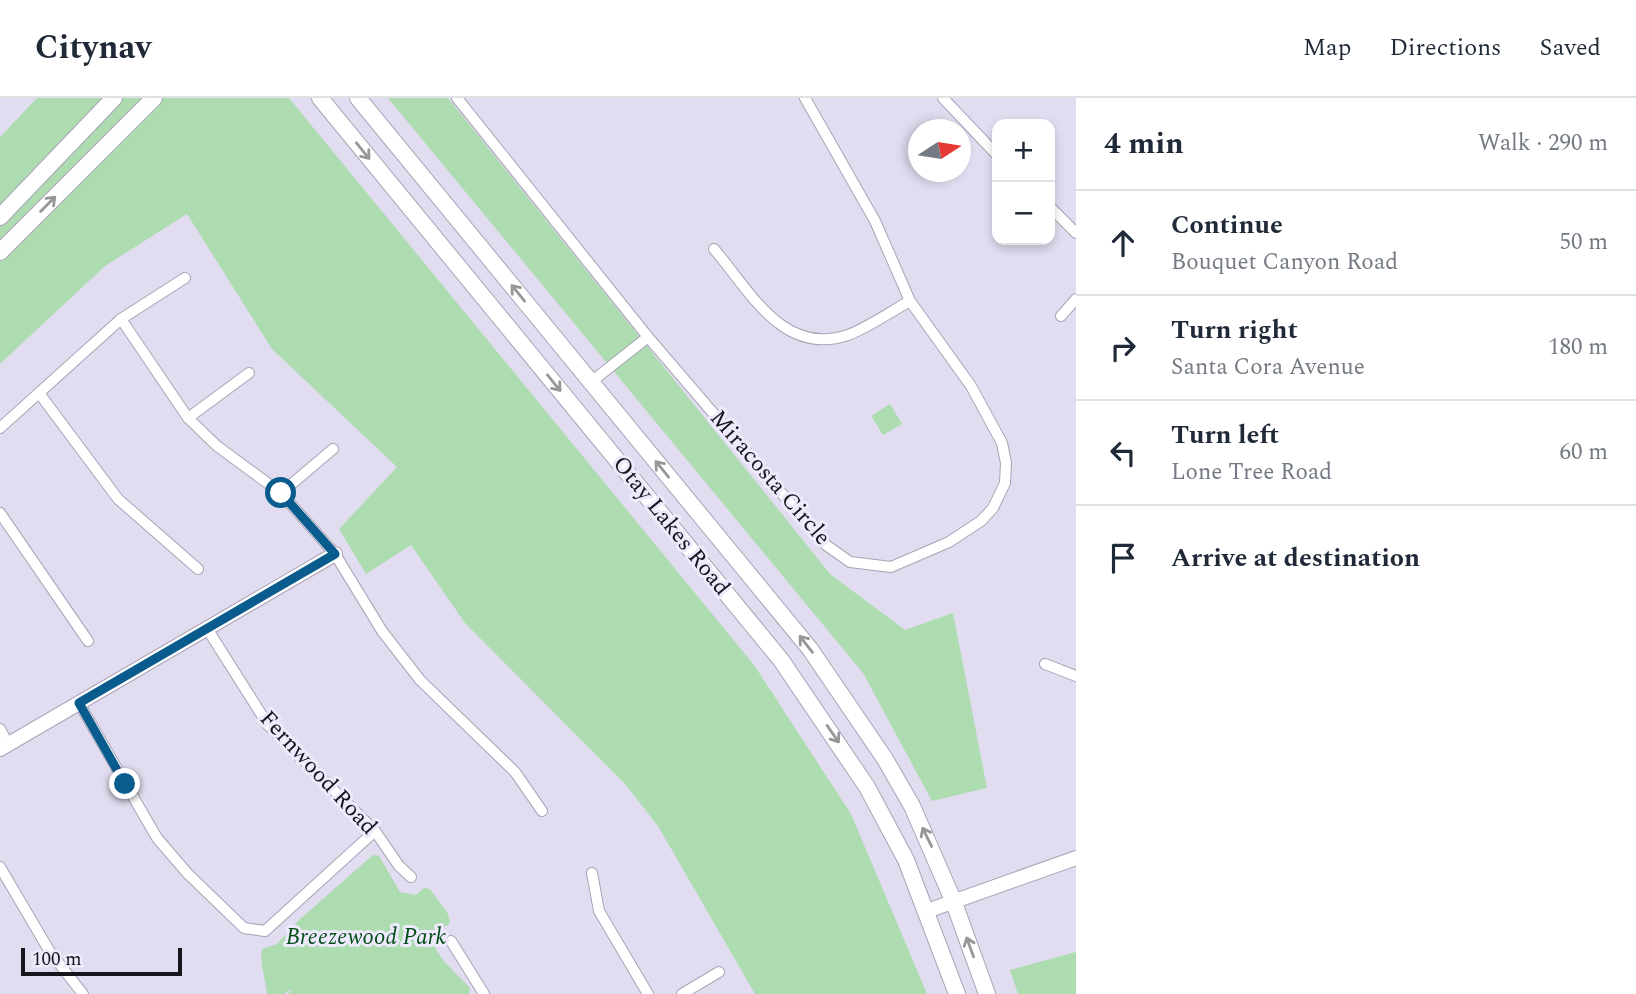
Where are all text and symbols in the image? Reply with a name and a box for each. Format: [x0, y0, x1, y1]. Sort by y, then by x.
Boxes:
text: Citynav [35, 23, 151, 73]
text: Map [1303, 30, 1351, 66]
text: Directions [1389, 30, 1501, 66]
text: Saved [1539, 30, 1601, 66]
north arrow [908, 119, 971, 182]
map controls [992, 119, 1055, 245]
button: + [992, 119, 1055, 182]
text: 4 min [1104, 121, 1184, 167]
text: Walk · 290 m [1478, 126, 1608, 161]
one-way arrow [355, 141, 371, 159]
button: − [992, 182, 1055, 245]
one-way arrow [40, 195, 57, 212]
text: Continue [1171, 205, 1283, 245]
icon: ahead [1104, 224, 1142, 262]
text: 50 m [1559, 225, 1608, 260]
text: Bouquet Canyon Road [1171, 245, 1398, 280]
one-way arrow [510, 284, 526, 302]
text: Turn right [1171, 310, 1298, 350]
icon: right [1104, 329, 1142, 367]
text: 180 m [1548, 330, 1608, 365]
text: Santa Cora Avenue [1171, 350, 1365, 385]
one-way arrow [546, 374, 562, 392]
street label: Miracosta Circle [701, 402, 839, 554]
text: Turn left [1171, 415, 1279, 455]
icon: left [1104, 434, 1142, 472]
text: 60 m [1559, 435, 1608, 470]
street label: Otay Lakes Road [603, 448, 739, 604]
text: Lone Tree Road [1171, 455, 1332, 490]
one-way arrow [654, 460, 670, 478]
route start [265, 477, 296, 508]
text: Arrive at destination [1171, 538, 1420, 578]
icon: arrive [1104, 539, 1142, 577]
one-way arrow [799, 636, 814, 654]
street label: Fernwood Road [251, 703, 385, 843]
one-way arrow [826, 723, 840, 743]
route end [109, 768, 140, 799]
one-way arrow [919, 827, 933, 848]
park label: Breezewood Park [286, 920, 447, 955]
one-way arrow [963, 936, 975, 958]
scale bar [21, 945, 182, 977]
text: 100 m [32, 945, 82, 974]

